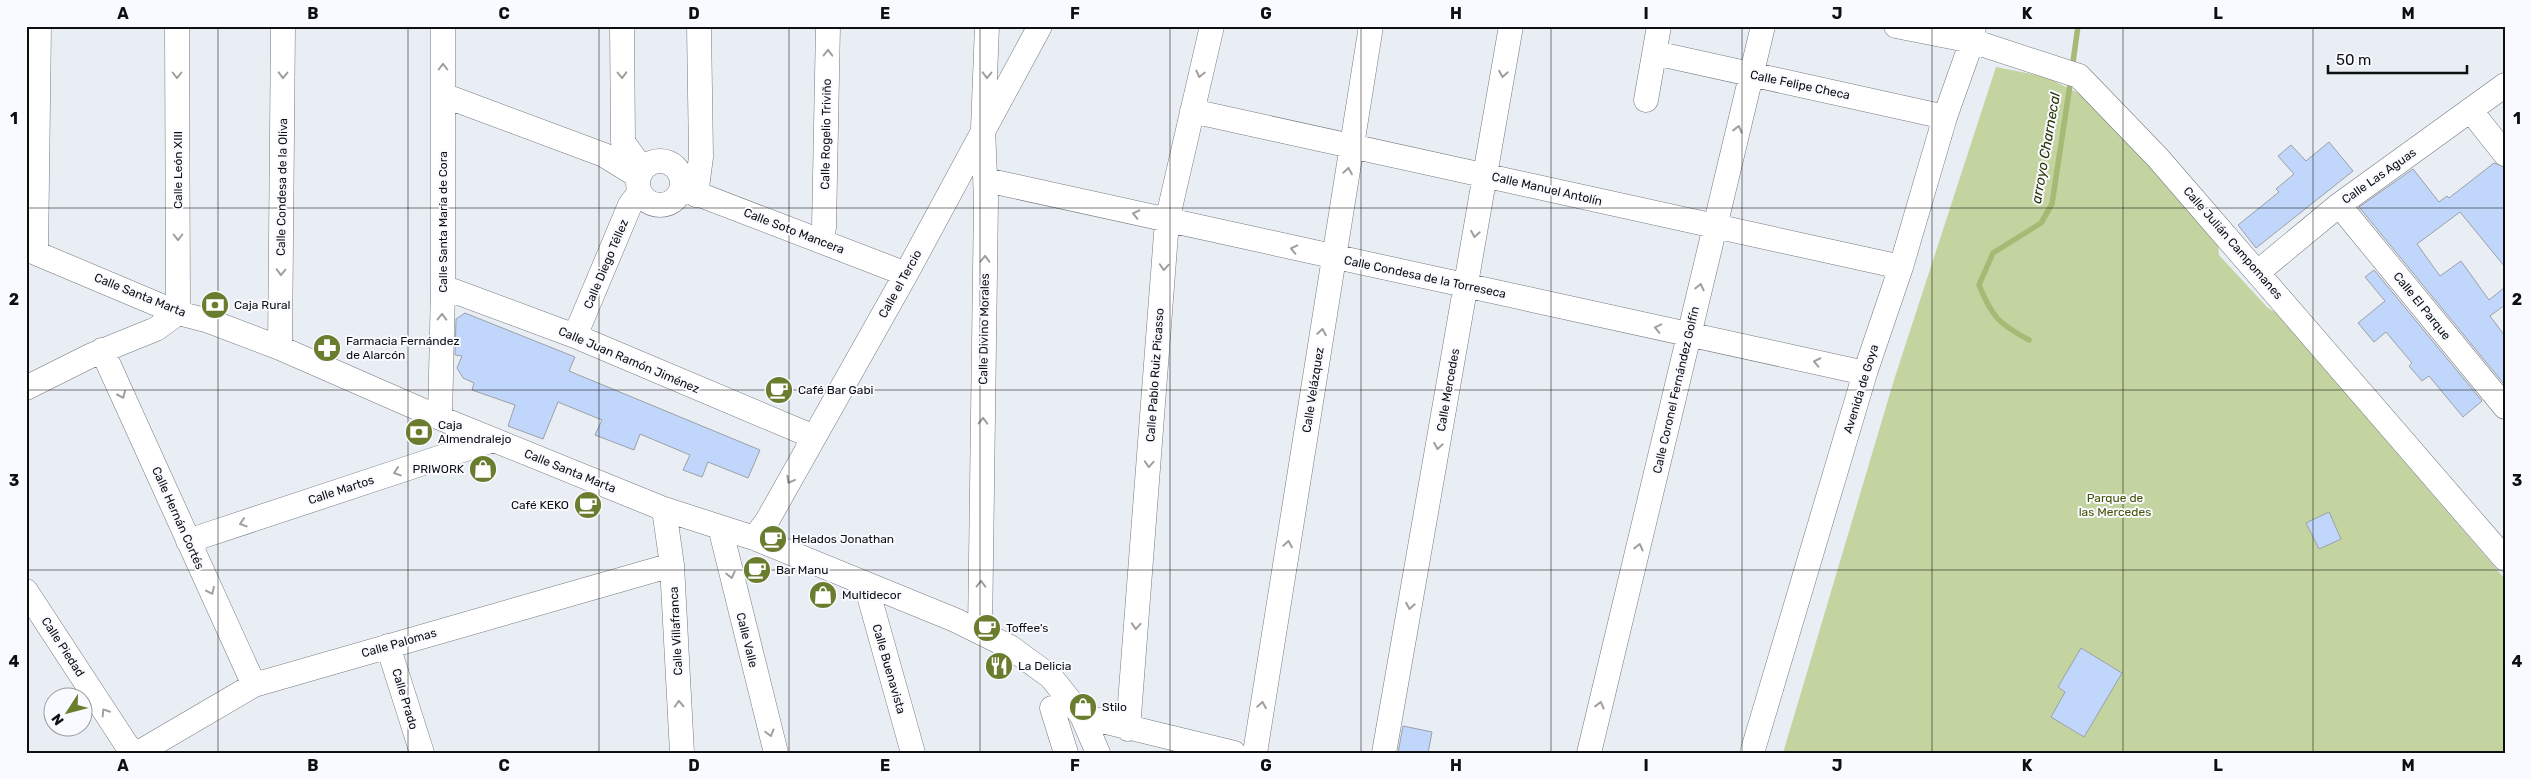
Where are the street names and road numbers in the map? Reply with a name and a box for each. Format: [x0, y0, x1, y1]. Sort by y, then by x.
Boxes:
street label: Calle Felipe Checa [1749, 68, 1851, 102]
street label: Calle Rogelio Triviño [818, 78, 834, 190]
street label: Calle Condesa de la Oliva [274, 118, 290, 256]
street label: Calle León XIII [171, 131, 185, 209]
street label: Calle Las Aguas [2339, 145, 2419, 207]
street label: Calle Santa María de Cora [436, 151, 450, 293]
street label: Calle Manuel Antolín [1490, 169, 1604, 209]
street label: Calle Julián Campomanes [2180, 184, 2286, 302]
street label: Calle Soto Mancera [742, 205, 846, 257]
street label: Calle Diego Téllez [581, 217, 631, 311]
street label: Calle el Tercio [876, 247, 925, 321]
street label: Calle Condesa de la Torreseca [1343, 253, 1507, 301]
street label: Calle El Parque [2390, 269, 2454, 343]
street label: Calle Santa Marta [92, 270, 188, 320]
street label: Calle Divino Morales [976, 273, 992, 385]
street label: Calle Coronel Fernández Golfín [1650, 305, 1702, 475]
street label: Calle Pablo Ruiz Picasso [1143, 307, 1167, 442]
street label: Calle Juan Ramón Jiménez [556, 324, 702, 396]
street label: Avenida de Goya [1841, 343, 1881, 435]
street label: Calle Velázquez [1299, 346, 1327, 434]
street label: Calle Mercedes [1434, 347, 1462, 433]
street label: Calle Santa Marta [522, 446, 618, 496]
street label: Calle Hernán Cortés [149, 464, 207, 572]
street label: Calle Martos [306, 473, 376, 507]
street label: Calle Villafranca [667, 586, 685, 676]
street label: Calle Valle [733, 611, 761, 669]
street label: Calle Piedad [39, 615, 87, 679]
street label: Calle Buenavista [869, 622, 909, 716]
street label: Calle Palomas [360, 626, 438, 660]
street label: Calle Prado [389, 667, 421, 731]

